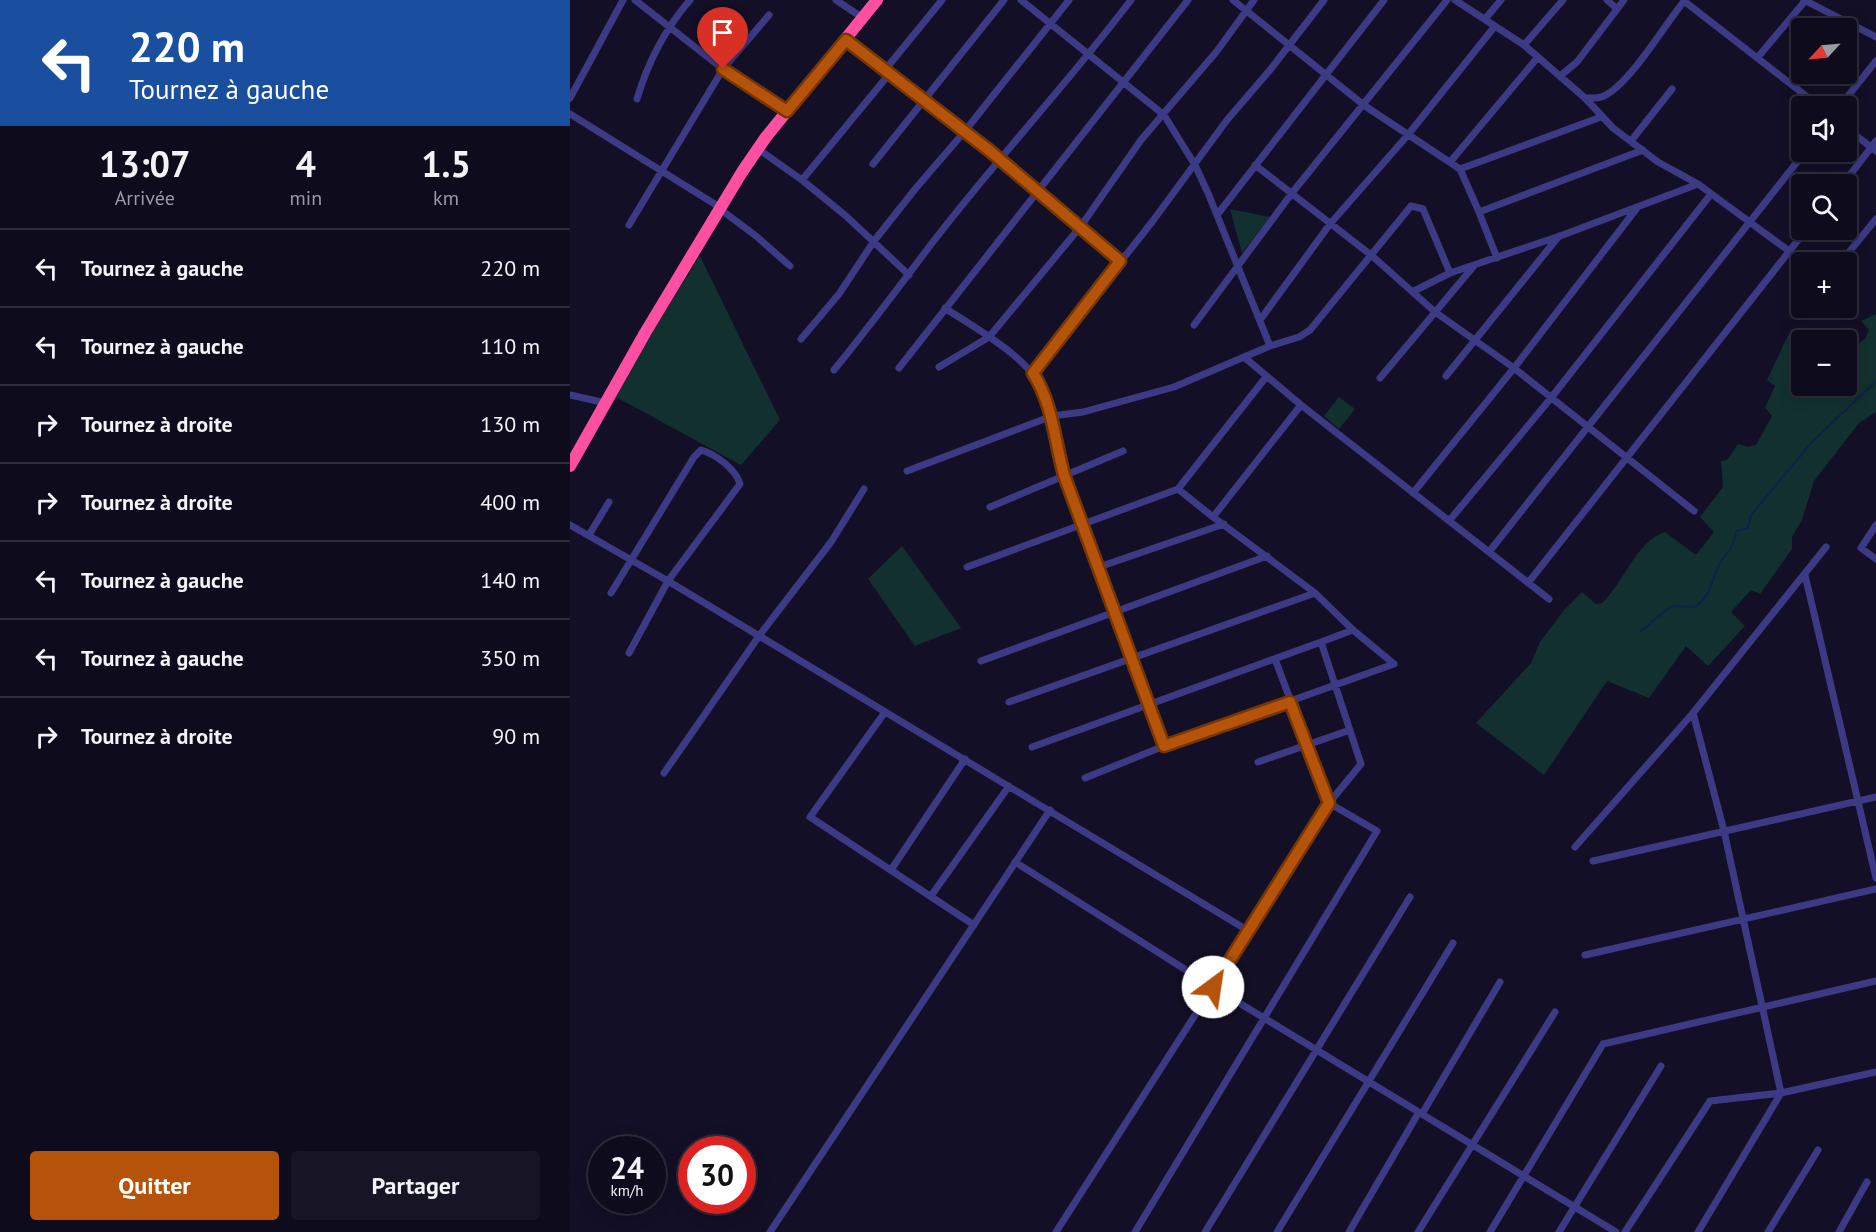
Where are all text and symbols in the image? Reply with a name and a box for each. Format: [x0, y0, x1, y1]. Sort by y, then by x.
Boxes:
pin [697, 7, 748, 69]
icon: arrive [706, 16, 739, 49]
north arrow [1791, 18, 1857, 84]
map controls [1791, 18, 1857, 396]
text: 220 m [129, 19, 245, 74]
icon: left [30, 24, 108, 102]
text: Tournez à gauche [129, 72, 329, 106]
button: sound [1791, 96, 1857, 162]
text: 13:07 [99, 140, 190, 187]
text: 4 [296, 140, 316, 187]
text: 1.5 [421, 140, 471, 187]
button: search [1791, 174, 1857, 240]
text: Arrivée [115, 185, 175, 211]
text: min [290, 185, 322, 211]
text: km [433, 185, 459, 211]
icon: left [30, 252, 63, 285]
button: + [1791, 252, 1857, 318]
text: Tournez à gauche [81, 254, 244, 282]
text: 220 m [480, 254, 540, 282]
icon: left [30, 330, 63, 363]
button: − [1791, 330, 1857, 396]
text: Tournez à gauche [81, 332, 244, 360]
text: 110 m [480, 332, 540, 360]
icon: right [30, 408, 63, 441]
text: Tournez à droite [81, 410, 233, 438]
text: 130 m [480, 410, 540, 438]
icon: right [30, 486, 63, 519]
text: Tournez à droite [81, 488, 233, 516]
text: 400 m [480, 488, 540, 516]
icon: left [30, 564, 63, 597]
text: Tournez à gauche [81, 566, 244, 594]
text: 140 m [480, 566, 540, 594]
icon: left [30, 642, 63, 675]
text: Tournez à gauche [81, 644, 244, 672]
text: 350 m [480, 644, 540, 672]
icon: right [30, 720, 63, 753]
text: Tournez à droite [81, 722, 233, 750]
text: 90 m [492, 722, 540, 750]
position arrow [1181, 955, 1245, 1019]
speed limit sign: 30 [678, 1136, 756, 1214]
text: 24 [610, 1148, 644, 1187]
button: Quitter [30, 1151, 279, 1220]
button: Partager [291, 1151, 540, 1220]
text: km/h [611, 1181, 643, 1200]

